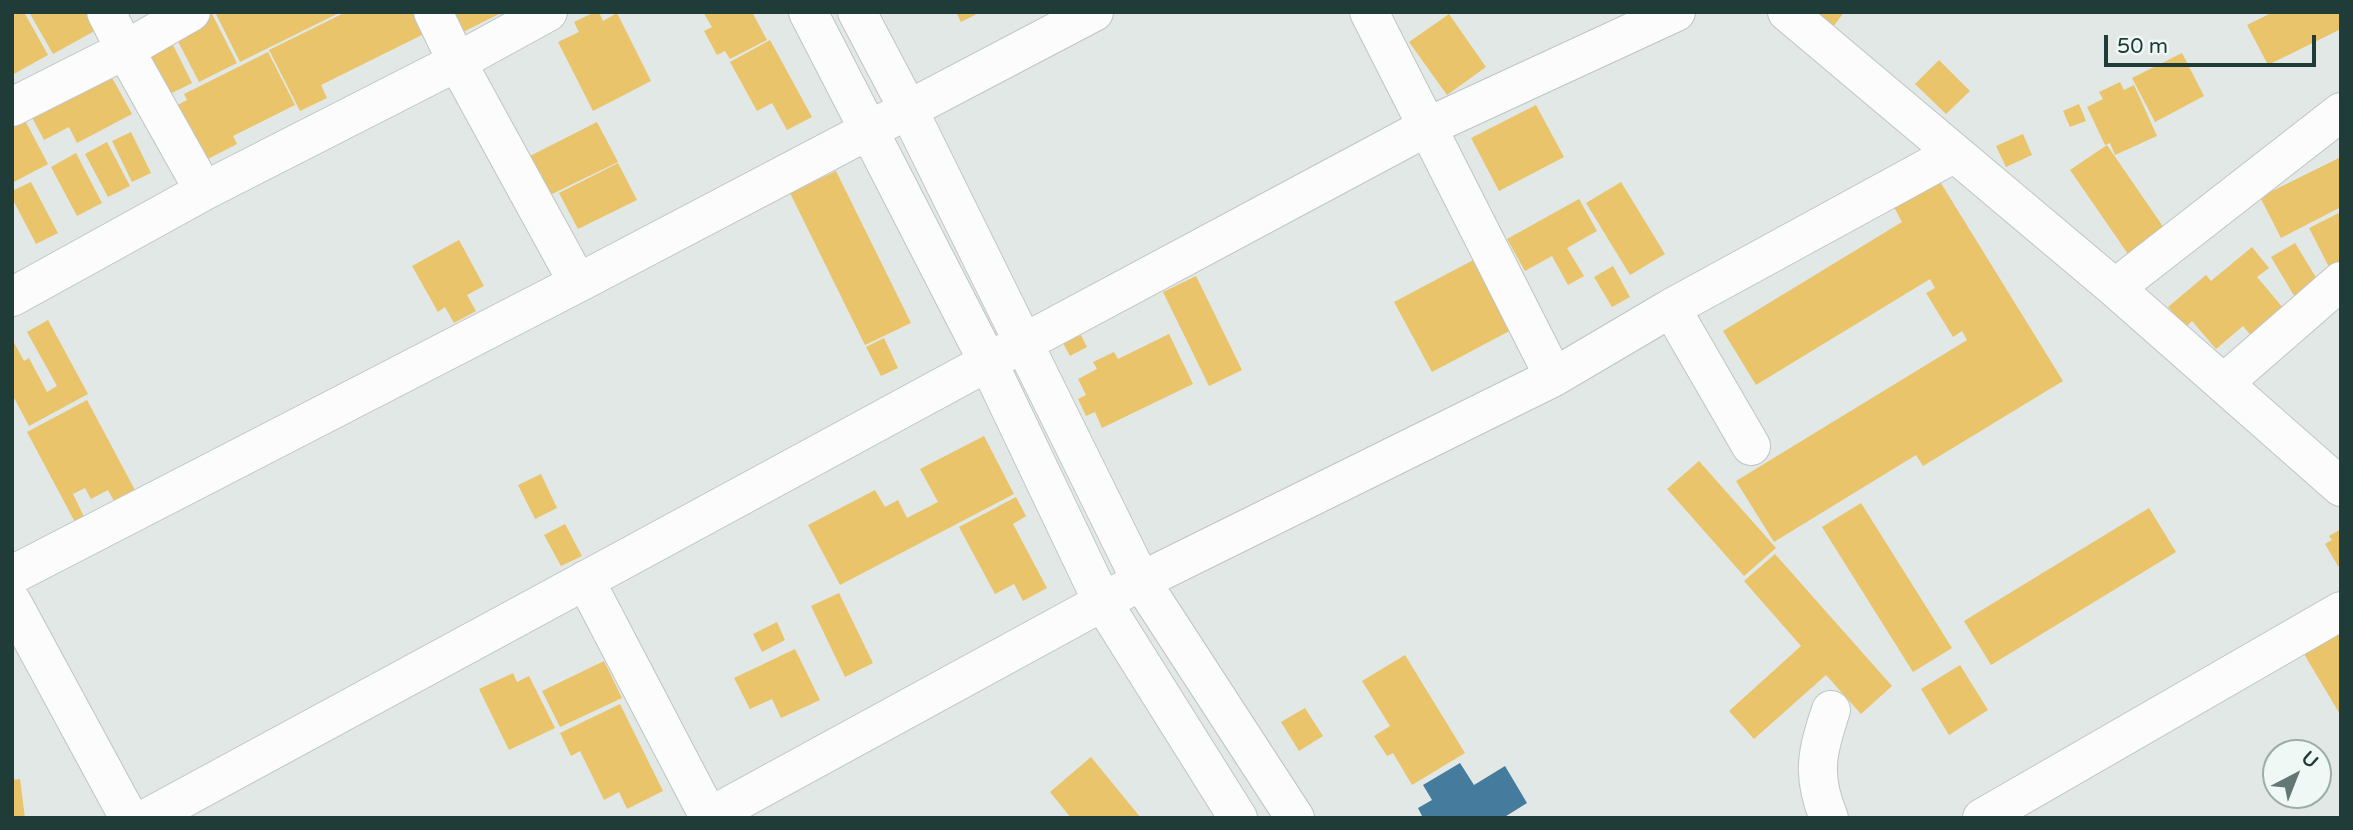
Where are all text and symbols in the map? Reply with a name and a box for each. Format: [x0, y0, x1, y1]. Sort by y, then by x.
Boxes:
scale bar [2108, 21, 2320, 65]
text: 50 m [2117, 34, 2168, 59]
north arrow [2262, 739, 2332, 809]
text: U [2297, 747, 2322, 773]

